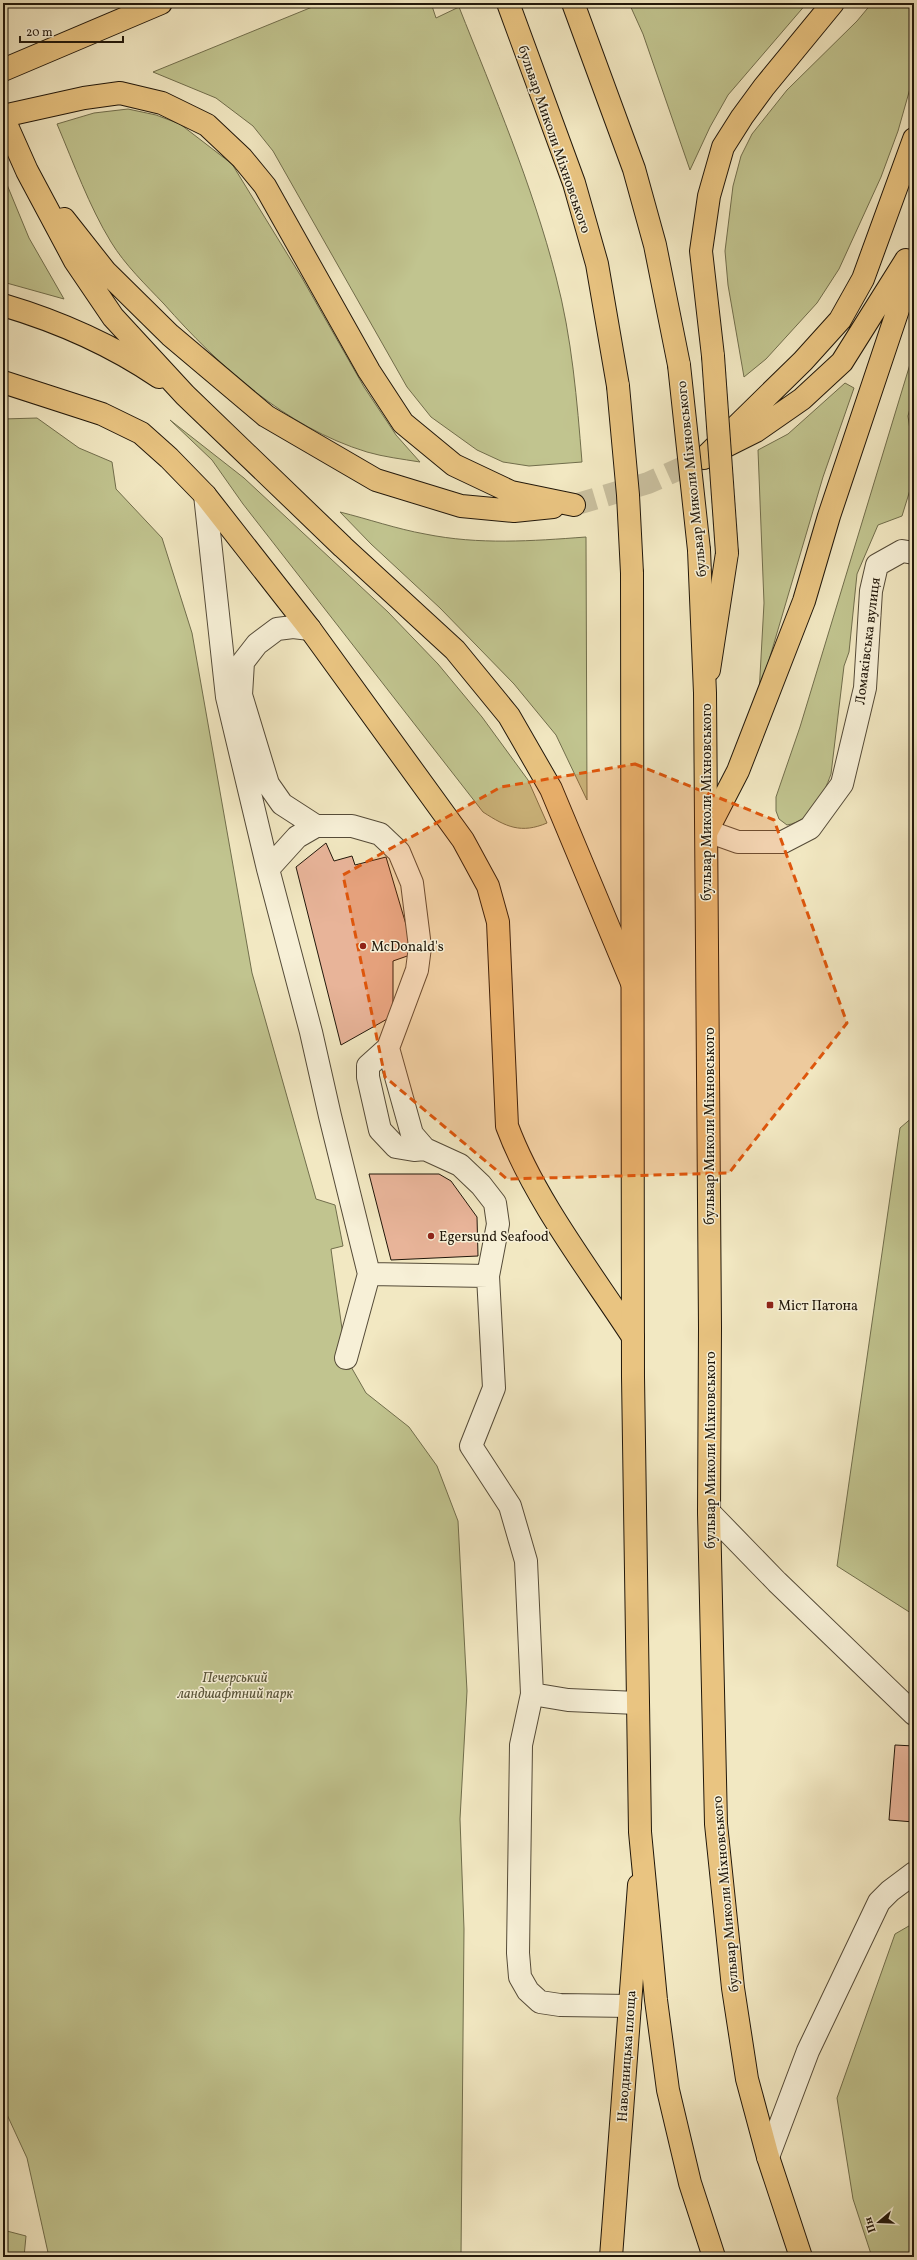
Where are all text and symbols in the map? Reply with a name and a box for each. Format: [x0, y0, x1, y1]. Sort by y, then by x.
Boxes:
scale bar [20, 18, 123, 44]
text: 20 m [26, 25, 53, 41]
street label: бульвар Миколи Міхновського [512, 43, 595, 236]
street label: бульвар Миколи Міхновського [673, 380, 712, 578]
street label: Ломаківська вулиця [851, 576, 886, 706]
street label: бульвар Миколи Міхновського [698, 703, 717, 901]
place label: McDonald's [371, 938, 444, 957]
marker: McDonald's [358, 941, 368, 951]
street label: бульвар Миколи Міхновського [701, 1027, 720, 1225]
place label: Egersund Seafood [439, 1228, 549, 1247]
marker: Egersund Seafood [426, 1231, 436, 1241]
place label: Міст Патона [778, 1297, 858, 1316]
marker: Міст Патона [765, 1300, 775, 1310]
street label: бульвар Миколи Міхновського [702, 1351, 721, 1549]
park label: Печерський ландшафтний парк [176, 1669, 293, 1704]
street label: бульвар Миколи Міхновського [708, 1795, 745, 1993]
street label: Наводницька площа [613, 1990, 642, 2123]
north arrow [859, 2202, 899, 2242]
text: Пн [861, 2215, 881, 2235]

